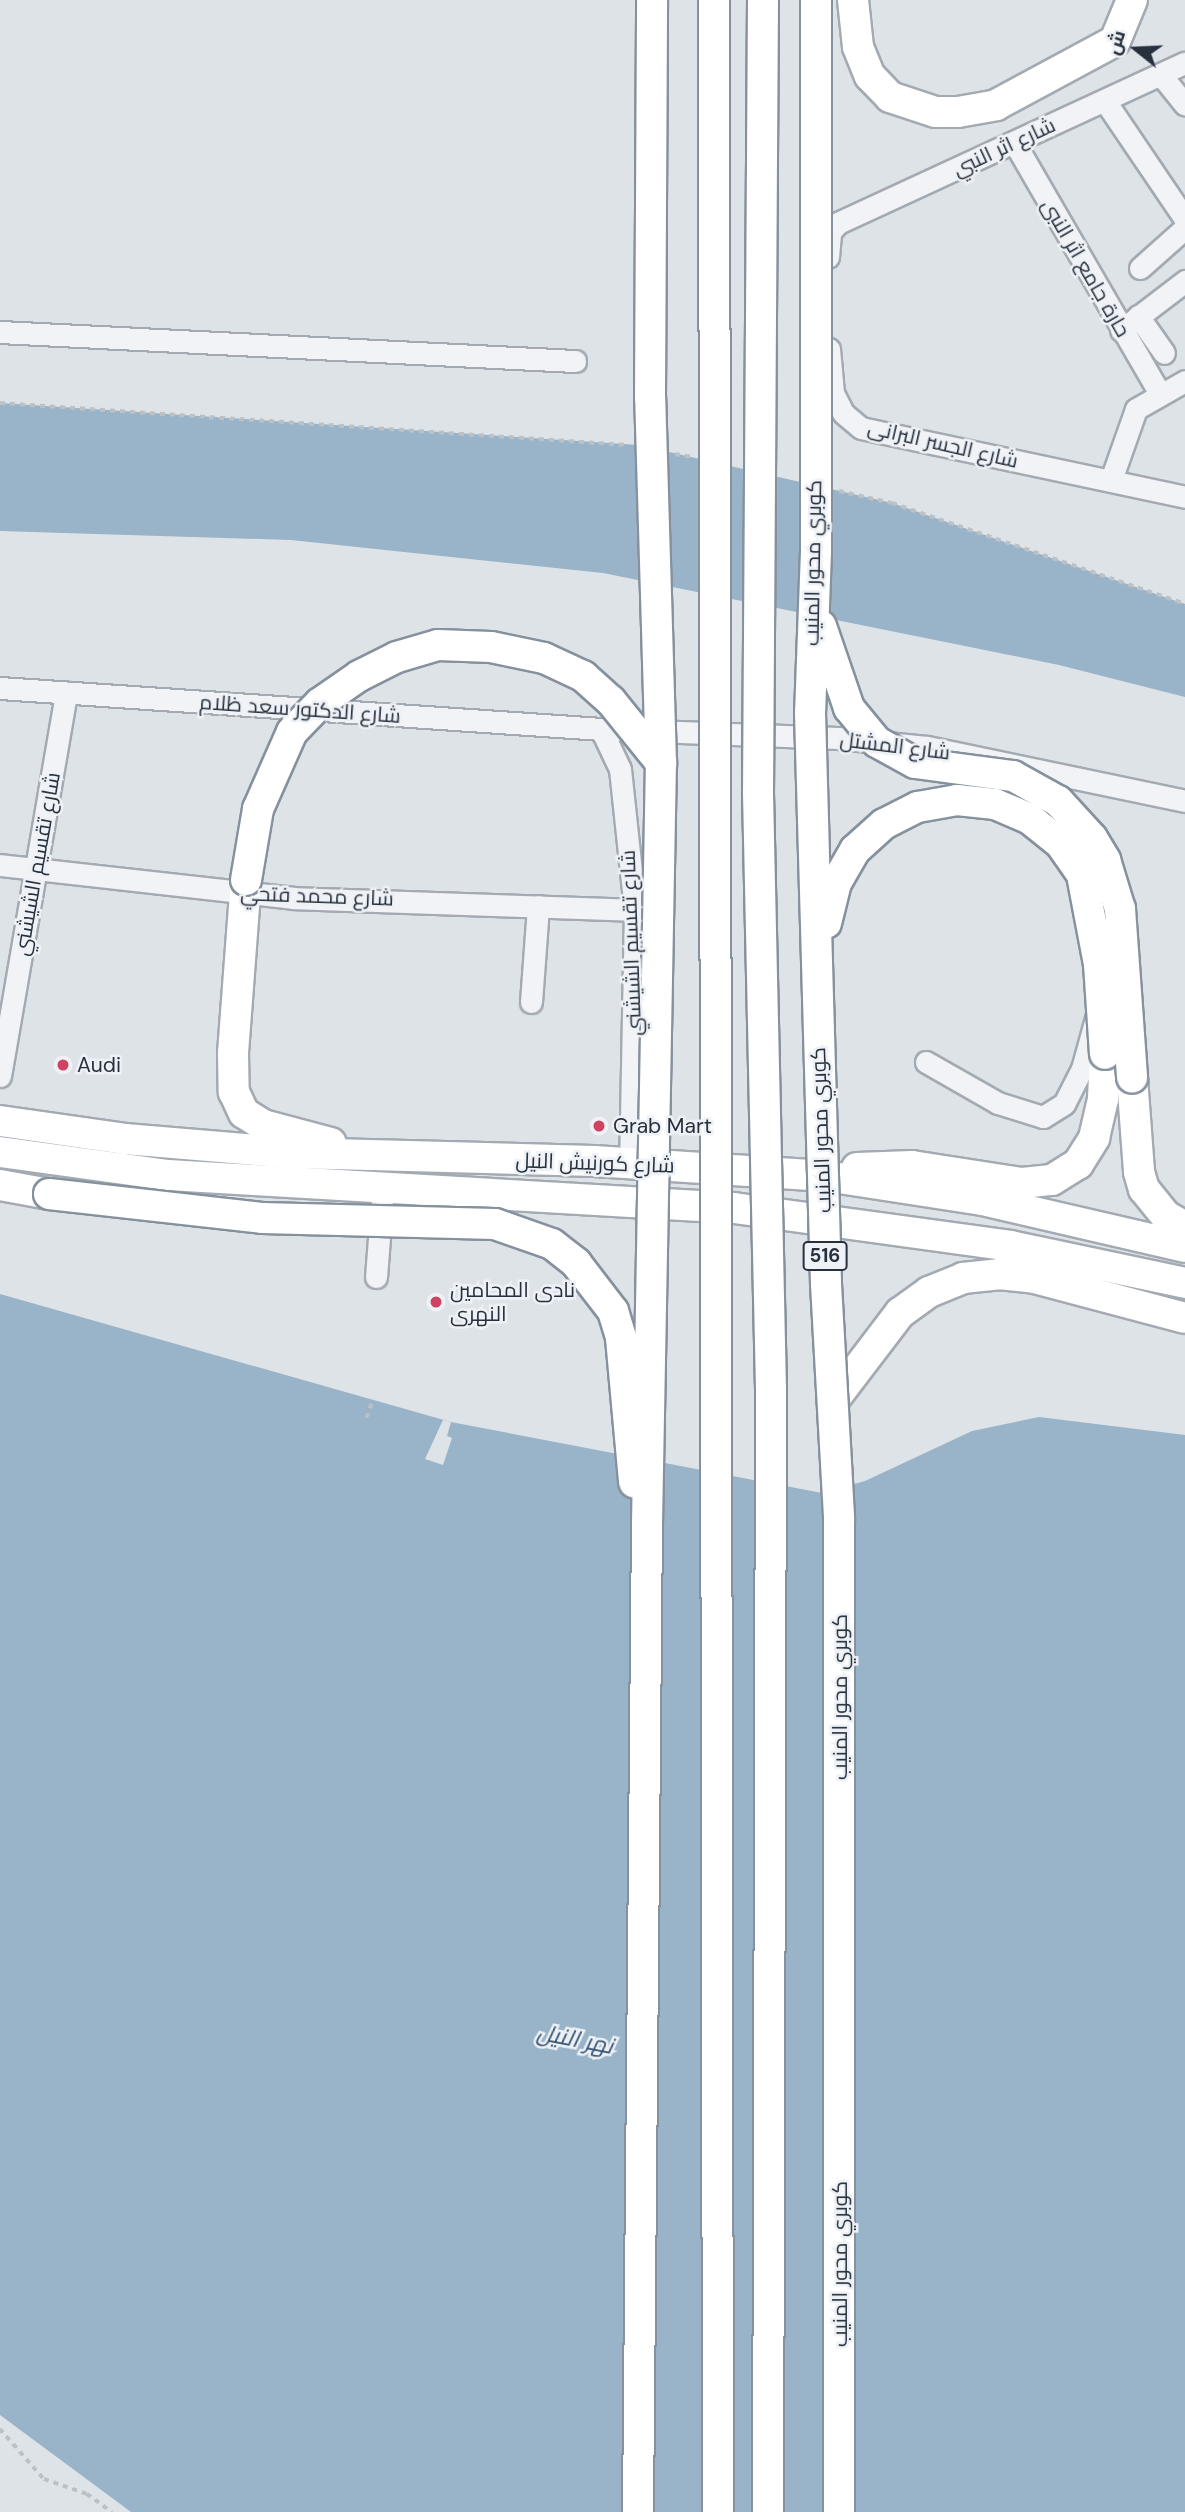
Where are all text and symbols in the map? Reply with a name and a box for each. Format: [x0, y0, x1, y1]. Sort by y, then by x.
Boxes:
north arrow [1101, 14, 1171, 84]
text: ش [1100, 27, 1131, 58]
street label: شارع اثر النبي [949, 112, 1059, 182]
street label: حارة جامع اثر النبى [1036, 194, 1136, 342]
street label: شارع الجسر البرانى [865, 414, 1021, 474]
street label: كوبري محور المنيب [799, 480, 827, 646]
street label: شارع الدكتور سعد ظلام [198, 689, 402, 729]
street label: شارع المشتل [838, 727, 952, 765]
street label: شارع تقسيم الشيشني [8, 770, 66, 958]
street label: شارع تقسيم الشيشني [615, 850, 647, 1036]
street label: شارع محمد فتحي [240, 881, 394, 911]
street label: كوبري محور المنيب [806, 1047, 836, 1213]
place label: Audi [77, 1052, 121, 1078]
marker: Audi [55, 1057, 71, 1073]
place label: Grab Mart [613, 1113, 712, 1139]
marker: Grab Mart [591, 1118, 607, 1134]
street label: شارع كورنيش النيل [515, 1148, 675, 1178]
road number: 516 [802, 1240, 848, 1272]
place label: نادى المحامين النهرى [450, 1277, 575, 1327]
marker: نادى المحامين النهرى [428, 1294, 444, 1310]
street label: كوبري محور المنيب [827, 1614, 853, 1780]
water label: نهر النيل [535, 2018, 615, 2060]
street label: كوبري محور المنيب [827, 2181, 853, 2347]

